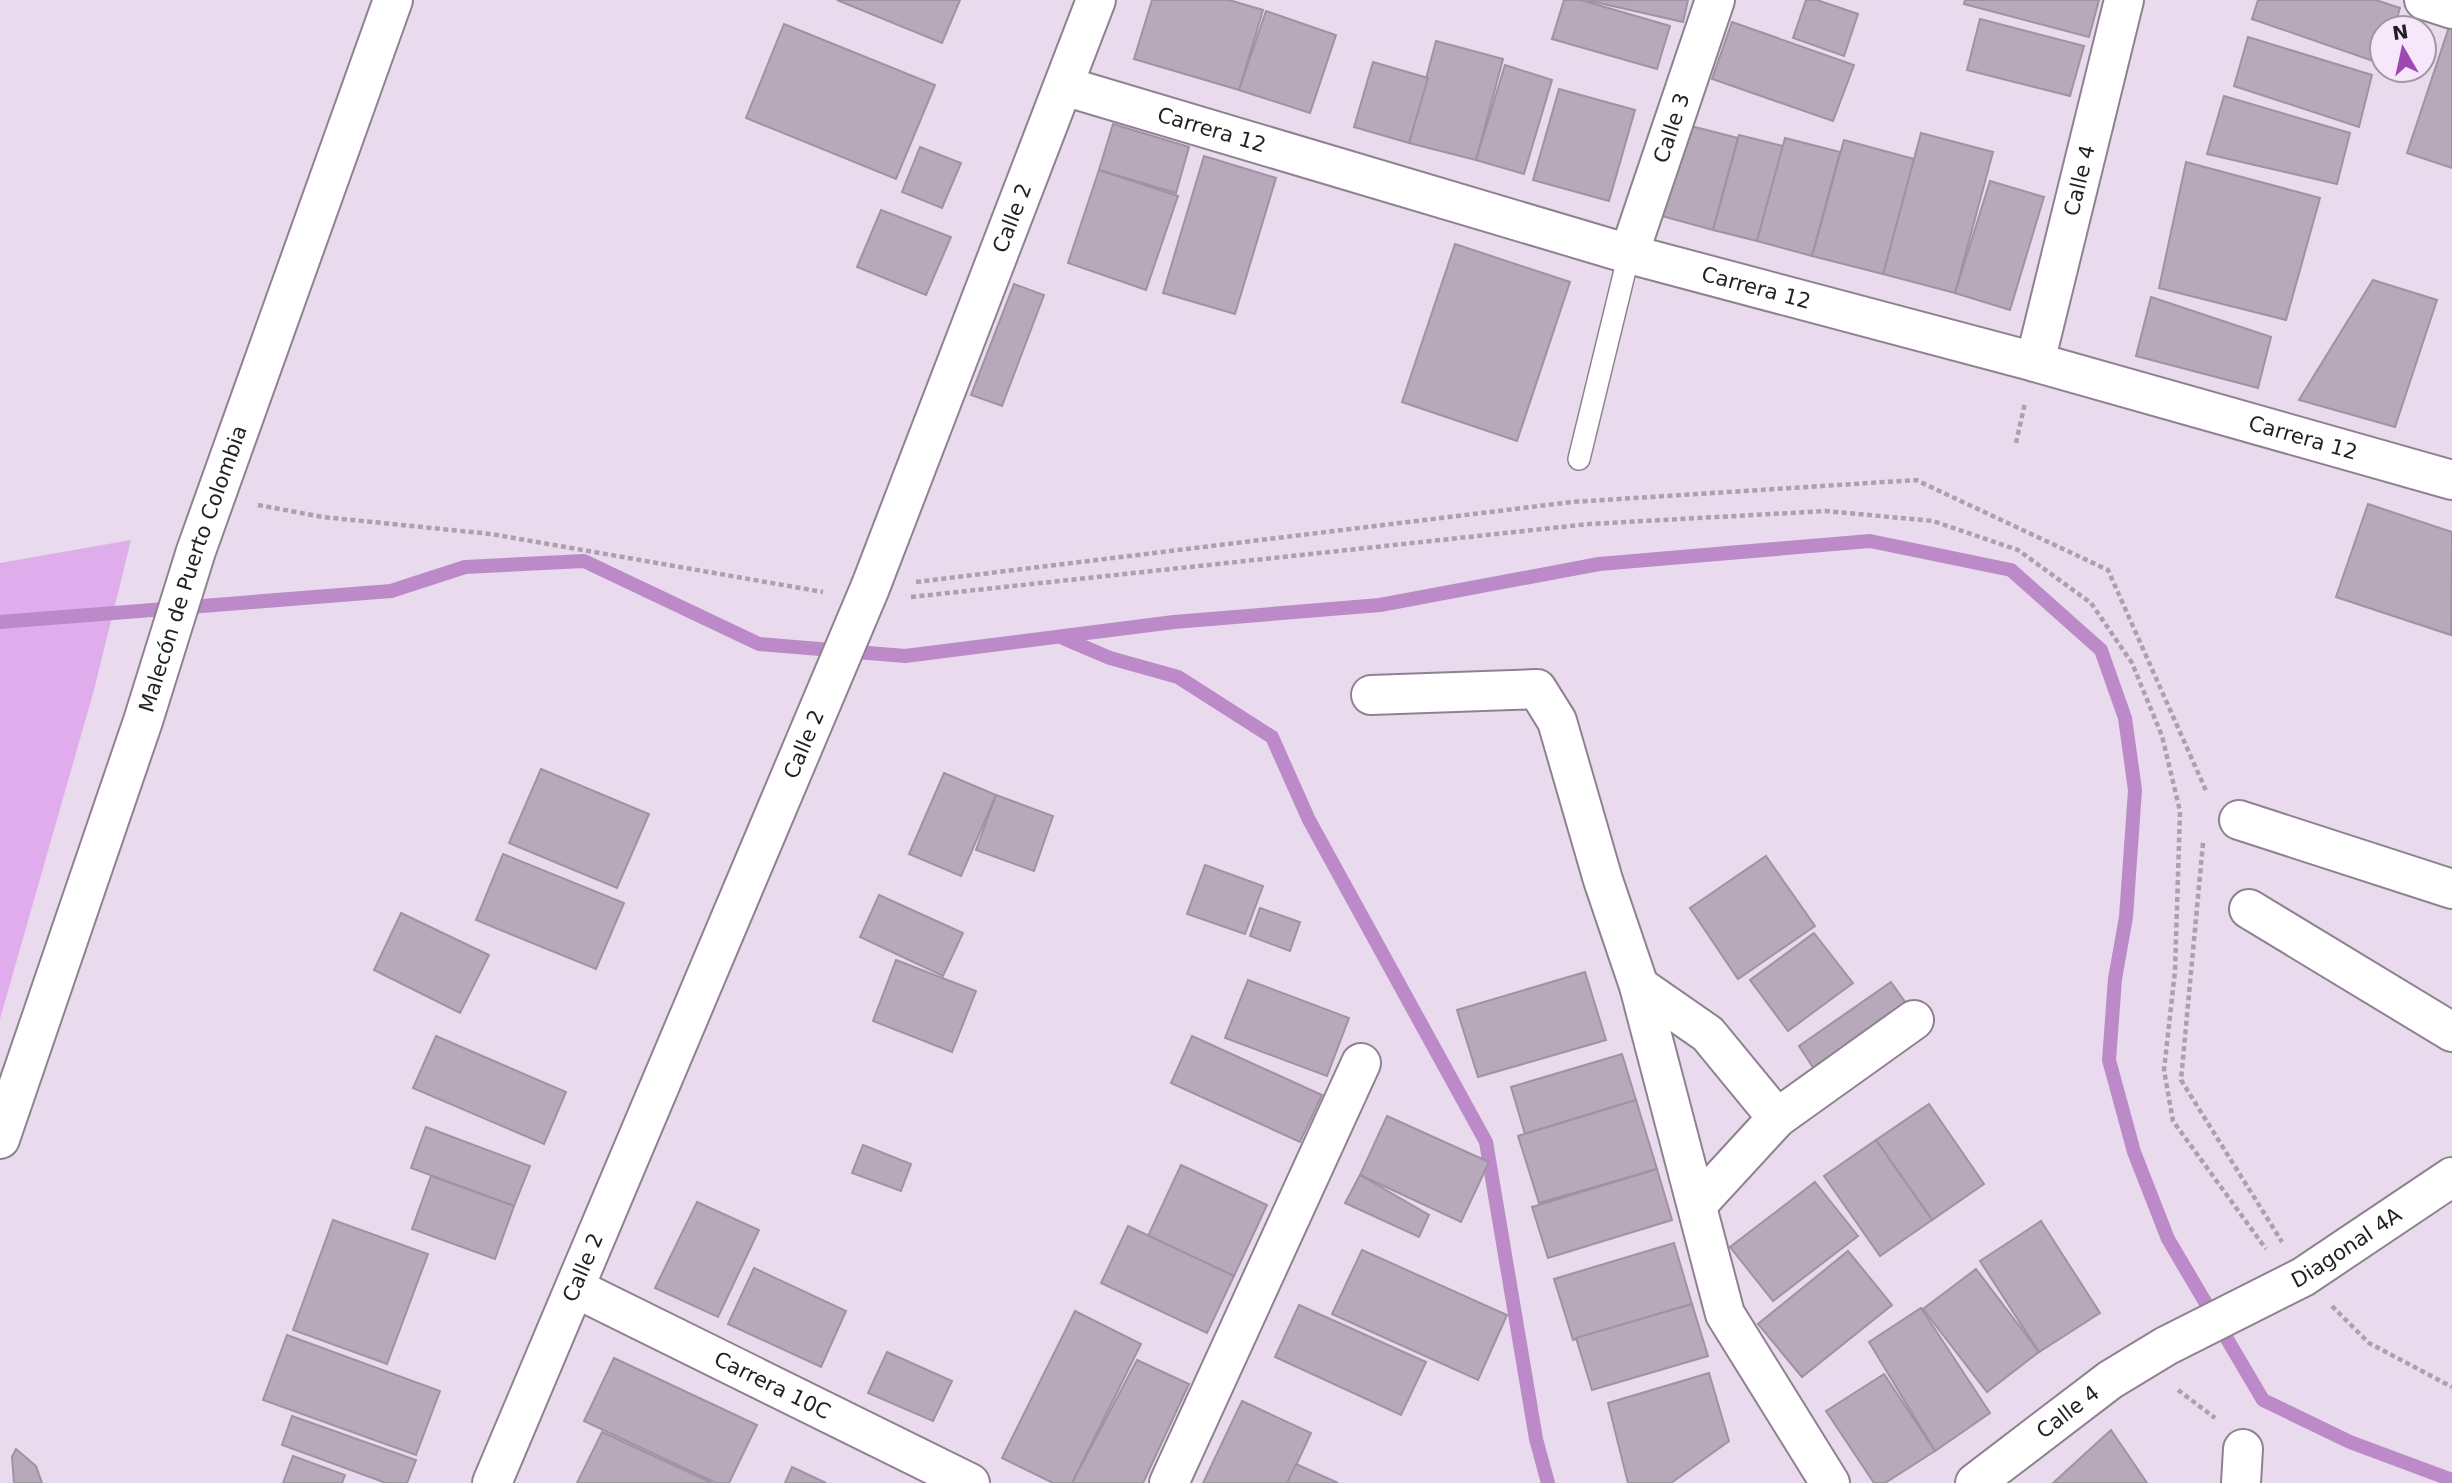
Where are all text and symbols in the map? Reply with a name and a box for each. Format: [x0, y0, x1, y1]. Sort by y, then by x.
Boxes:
north arrow [2368, 14, 2438, 84]
text: N [2391, 20, 2410, 44]
street label: Calle 3 [1649, 90, 1695, 166]
street label: Carrera 12 [1155, 102, 1269, 157]
street label: Calle 4 [2059, 142, 2100, 218]
street label: Calle 2 [988, 180, 1036, 256]
street label: Carrera 12 [1699, 262, 1813, 314]
street label: Carrera 12 [2246, 411, 2360, 465]
street label: Malecón de Puerto Colombia [134, 422, 252, 715]
street label: Calle 2 [779, 706, 829, 782]
street label: Diagonal 4A [2287, 1202, 2407, 1293]
street label: Calle 2 [558, 1230, 608, 1305]
street label: Carrera 10C [710, 1347, 834, 1424]
street label: Calle 4 [2032, 1381, 2104, 1443]

